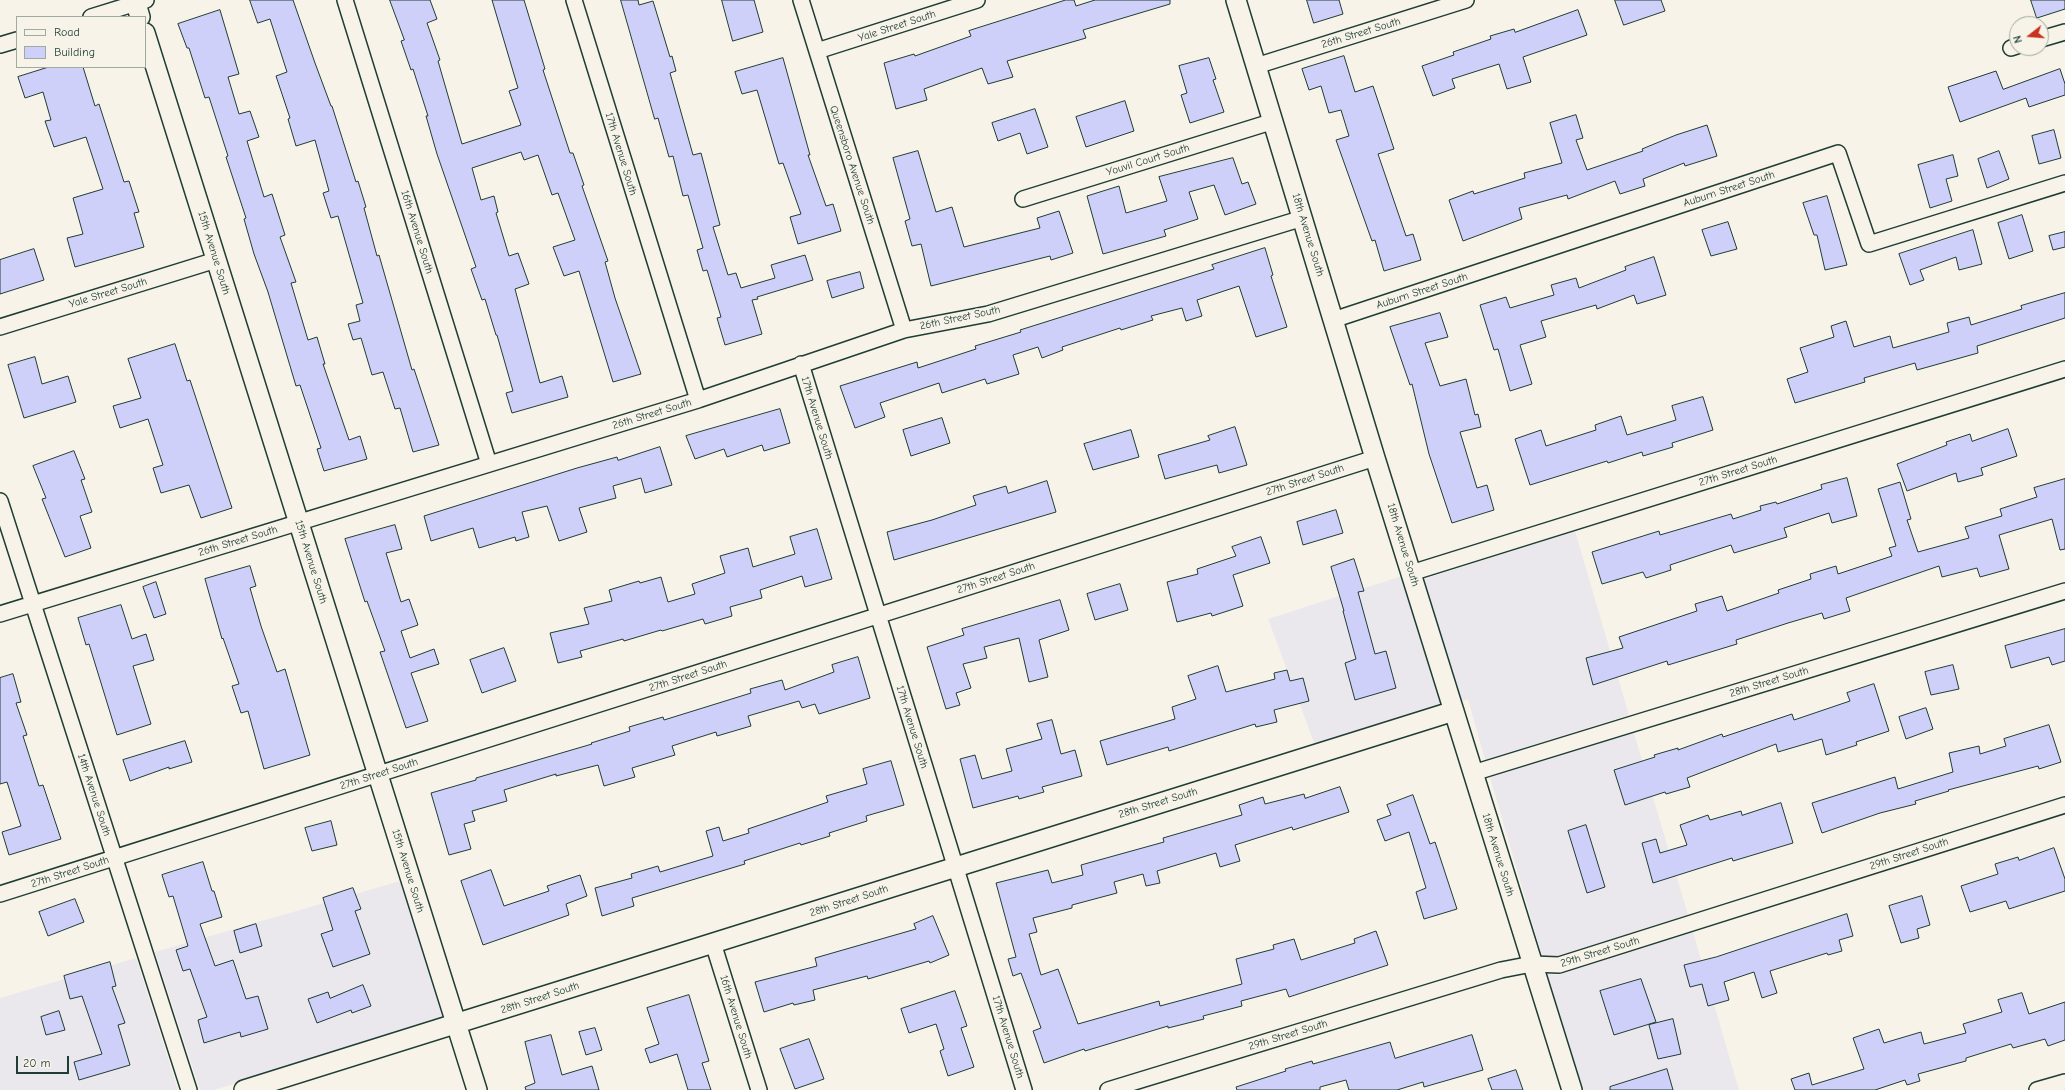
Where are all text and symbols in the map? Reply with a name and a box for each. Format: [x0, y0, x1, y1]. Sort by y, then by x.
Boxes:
street label: Yale Street South [856, 7, 938, 45]
street label: 26th Street South [1320, 15, 1402, 51]
legend [16, 16, 146, 68]
north arrow [2009, 16, 2049, 56]
text: Road [54, 25, 80, 39]
text: N [2011, 34, 2025, 45]
text: Building [54, 45, 95, 59]
street label: Queensboro Avenue South [827, 104, 877, 226]
street label: 17th Avenue South [602, 111, 640, 197]
street label: Youvil Court South [1105, 141, 1191, 179]
street label: Auburn Street South [1682, 168, 1776, 210]
street label: 16th Avenue South [398, 189, 436, 275]
street label: 18th Avenue South [1289, 192, 1327, 278]
street label: 15th Avenue South [195, 210, 233, 296]
street label: Auburn Street South [1375, 270, 1469, 312]
street label: Yale Street South [67, 275, 149, 311]
street label: 26th Street South [918, 303, 1002, 333]
street label: 17th Avenue South [798, 375, 836, 461]
street label: 26th Street South [611, 396, 693, 432]
street label: 27th Street South [1697, 453, 1779, 489]
street label: 27th Street South [1264, 461, 1346, 499]
street label: 18th Avenue South [1384, 502, 1422, 588]
street label: 15th Avenue South [292, 519, 330, 605]
street label: 26th Street South [197, 523, 279, 559]
street label: 27th Street South [955, 559, 1037, 597]
street label: 27th Street South [647, 657, 729, 695]
street label: 28th Street South [1728, 664, 1810, 700]
street label: 17th Avenue South [893, 684, 931, 770]
street label: 14th Avenue South [74, 752, 114, 838]
street label: 27th Street South [338, 755, 420, 793]
street label: 28th Street South [1117, 785, 1199, 821]
street label: 18th Avenue South [1479, 812, 1517, 898]
street label: 15th Avenue South [389, 828, 427, 914]
street label: 29th Street South [1868, 835, 1950, 873]
street label: 27th Street South [29, 853, 111, 891]
street label: 28th Street South [808, 882, 890, 920]
street label: 29th Street South [1559, 934, 1641, 970]
street label: 16th Avenue South [717, 974, 755, 1060]
street label: 28th Street South [499, 979, 581, 1017]
street label: 17th Avenue South [989, 994, 1027, 1080]
street label: 29th Street South [1247, 1017, 1329, 1053]
scale bar [18, 1048, 71, 1074]
text: 20 m [23, 1056, 51, 1070]

